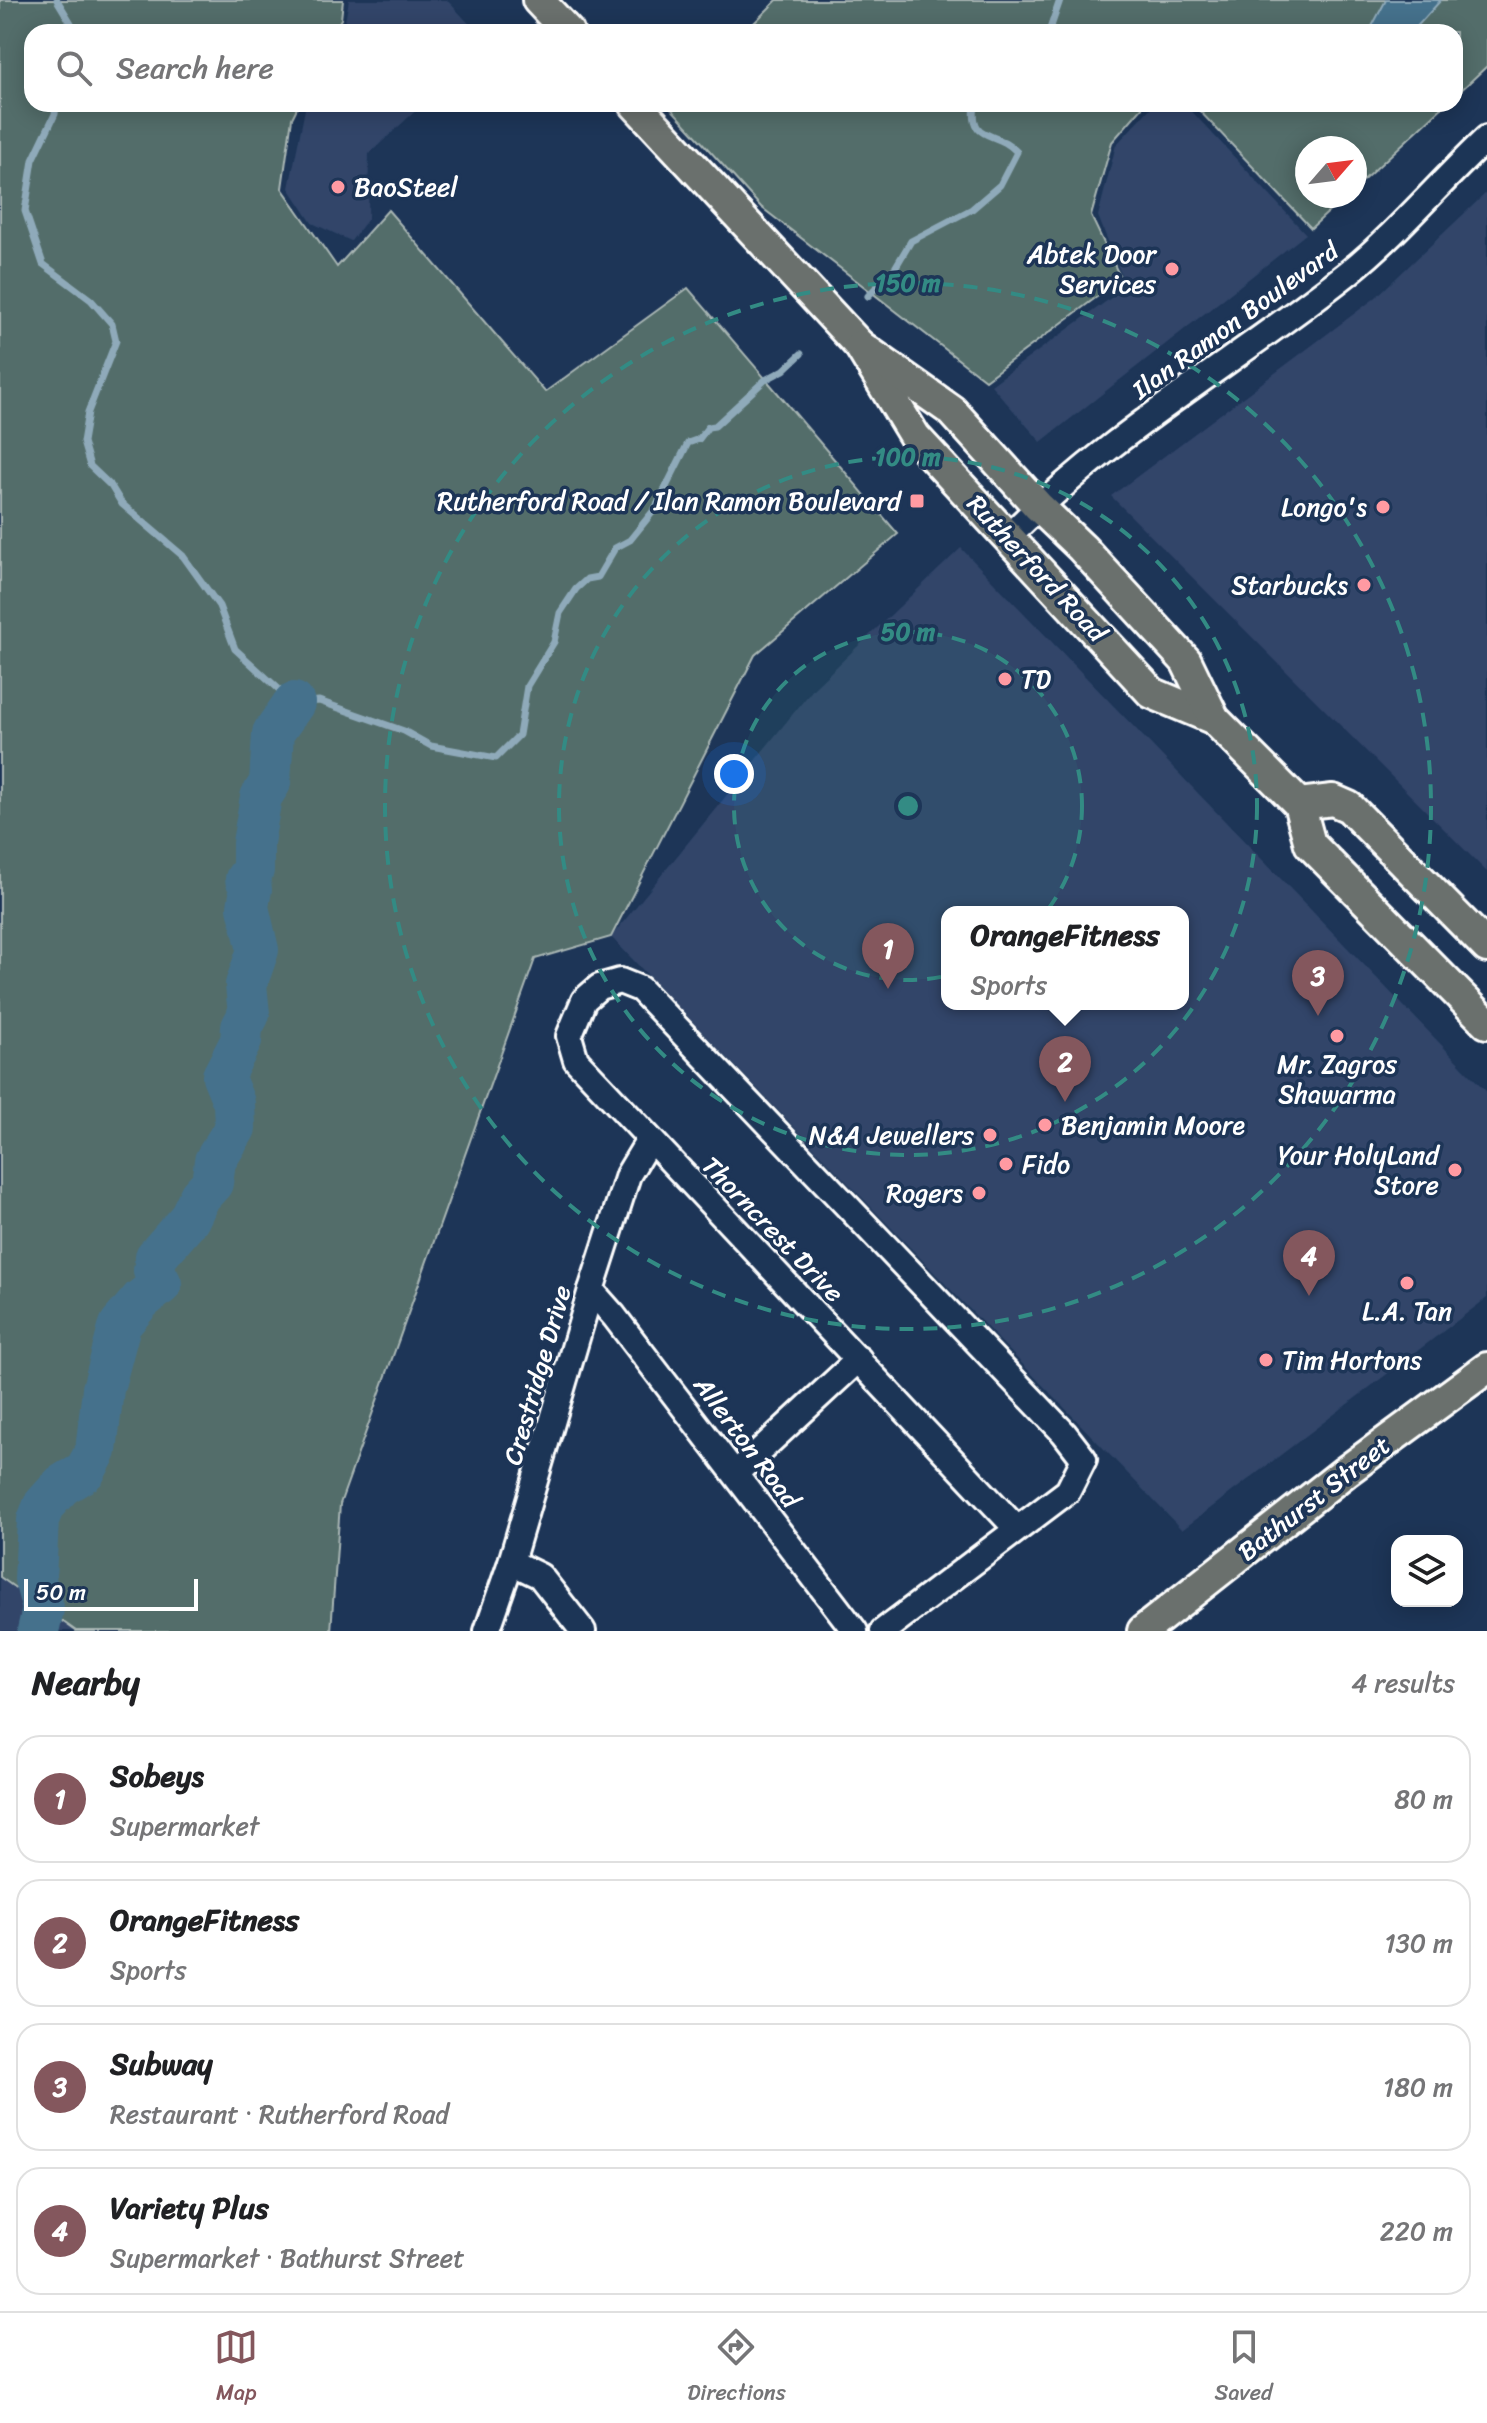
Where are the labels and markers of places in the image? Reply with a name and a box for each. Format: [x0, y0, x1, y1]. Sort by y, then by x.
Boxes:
place label: BaoSteel [354, 164, 458, 210]
marker: BaoSteel [329, 178, 347, 196]
place label: Abtek Door Services [1026, 231, 1157, 307]
marker: Abtek Door Services [1163, 260, 1181, 278]
place label: Rutherford Road / Ilan Ramon Boulevard [437, 478, 903, 524]
place label: Longo's [1281, 484, 1367, 530]
marker: Rutherford Road / Ilan Ramon Boulevard [908, 492, 926, 510]
marker: Longo's [1374, 498, 1392, 516]
place label: Starbucks [1231, 562, 1348, 608]
marker: Starbucks [1355, 576, 1373, 594]
place label: TD [1021, 656, 1051, 702]
marker: TD [996, 670, 1014, 688]
centre of rings [894, 792, 922, 820]
pin: 1 [862, 923, 914, 989]
pin: 3 [1292, 950, 1344, 1016]
marker: Mr. Zagros Shawarma [1328, 1027, 1346, 1045]
pin: 2 [1039, 1036, 1091, 1102]
place label: Mr. Zagros Shawarma [1277, 1041, 1398, 1117]
place label: Benjamin Moore [1061, 1102, 1245, 1148]
place label: N&A Jewellers [809, 1112, 974, 1158]
marker: Benjamin Moore [1036, 1116, 1054, 1134]
marker: N&A Jewellers [981, 1126, 999, 1144]
place label: Your HolyLand Store [1278, 1132, 1441, 1208]
place label: Fido [1022, 1141, 1070, 1187]
marker: Fido [997, 1155, 1015, 1173]
marker: Your HolyLand Store [1446, 1161, 1464, 1179]
place label: Rogers [886, 1170, 963, 1216]
marker: Rogers [970, 1184, 988, 1202]
pin: 4 [1283, 1230, 1335, 1296]
marker: L.A. Tan [1398, 1274, 1416, 1292]
place label: L.A. Tan [1362, 1288, 1452, 1334]
place label: Tim Hortons [1282, 1337, 1422, 1383]
marker: Tim Hortons [1257, 1351, 1275, 1369]

